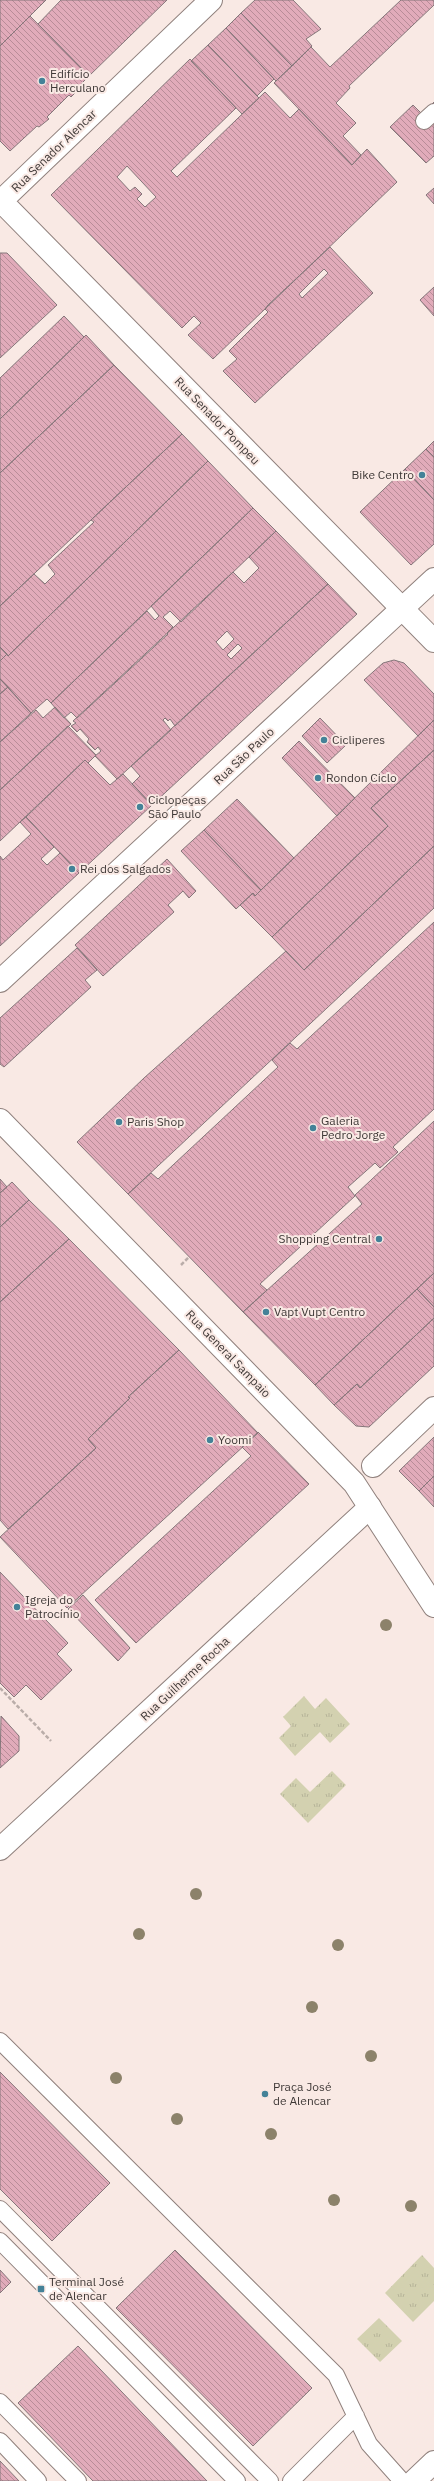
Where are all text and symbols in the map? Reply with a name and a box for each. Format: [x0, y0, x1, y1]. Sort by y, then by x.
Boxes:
place label: Edifício Herculano [50, 66, 106, 95]
marker: Edifício Herculano [37, 76, 47, 86]
street label: Rua Senador Alencar [8, 106, 100, 195]
street label: Rua Senador Pompeu [172, 374, 263, 468]
place label: Bike Centro [351, 467, 414, 482]
marker: Bike Centro [417, 470, 427, 480]
street label: Rua São Paulo [210, 724, 277, 787]
place label: Cicliperes [332, 732, 385, 747]
marker: Cicliperes [319, 735, 329, 745]
place label: Rondon Ciclo [326, 770, 397, 785]
marker: Rondon Ciclo [313, 773, 323, 783]
place label: Ciclopeças São Paulo [148, 792, 206, 821]
marker: Ciclopeças São Paulo [135, 802, 145, 812]
place label: Rei dos Salgados [80, 861, 171, 876]
marker: Rei dos Salgados [67, 864, 77, 874]
place label: Galeria Pedro Jorge [321, 1113, 386, 1142]
place label: Paris Shop [127, 1114, 184, 1129]
marker: Paris Shop [114, 1117, 124, 1127]
marker: Galeria Pedro Jorge [308, 1123, 318, 1133]
place label: Shopping Central [278, 1231, 371, 1246]
marker: Shopping Central [374, 1234, 384, 1244]
place label: Vapt Vupt Centro [274, 1304, 366, 1319]
street label: Rua General Sampaio [183, 1307, 274, 1401]
marker: Vapt Vupt Centro [261, 1307, 271, 1317]
place label: Yoomi [218, 1432, 251, 1447]
marker: Yoomi [205, 1435, 215, 1445]
place label: Igreja do Patrocínio [25, 1592, 80, 1621]
marker: Igreja do Patrocínio [12, 1602, 22, 1612]
street label: Rua Guilherme Rocha [137, 1633, 233, 1724]
place label: Praça José de Alencar [273, 2079, 332, 2108]
marker: Praça José de Alencar [260, 2089, 270, 2099]
place label: Terminal José de Alencar [49, 2274, 125, 2303]
marker: Terminal José de Alencar [36, 2284, 46, 2294]

